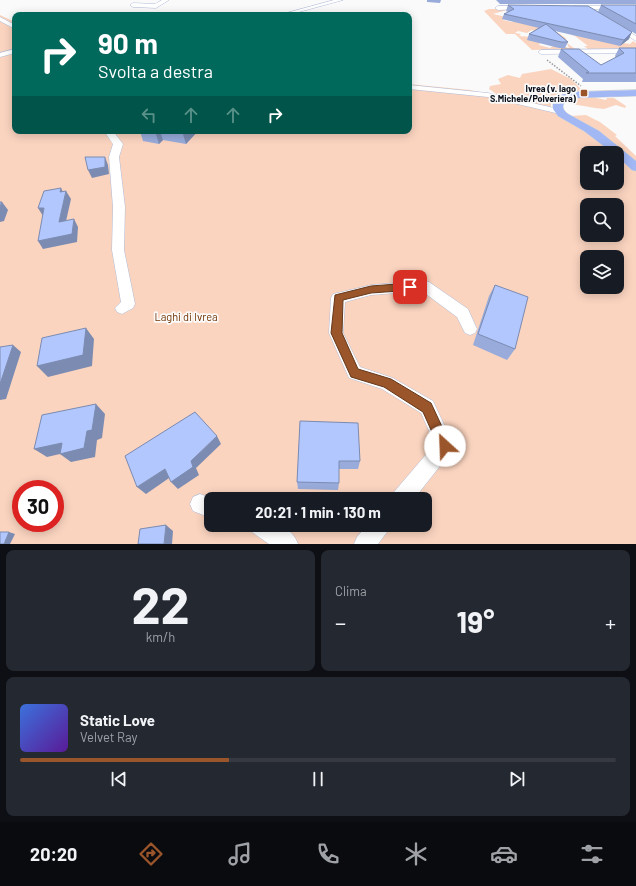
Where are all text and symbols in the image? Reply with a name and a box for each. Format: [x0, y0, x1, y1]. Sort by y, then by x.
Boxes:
text: 90 m [98, 26, 158, 60]
icon: right [32, 28, 84, 80]
text: Svolta a destra [98, 60, 213, 82]
place label: Ivrea (v. lago S.Michele/Polveriera) [490, 83, 577, 104]
marker: Ivrea (v. lago S.Michele/Polveriera) [579, 88, 589, 98]
icon: left [138, 104, 160, 126]
icon: ahead [180, 104, 202, 126]
icon: ahead [222, 104, 244, 126]
icon: right [264, 104, 286, 126]
map controls [580, 146, 624, 294]
button: sound [580, 146, 624, 190]
button: search [580, 198, 624, 242]
button: layers [580, 250, 624, 294]
pin [393, 270, 427, 304]
icon: arrive [399, 276, 421, 298]
park label: Laghi di Ivrea [154, 310, 218, 323]
position arrow [424, 425, 466, 467]
speed limit sign: 30 [12, 480, 64, 532]
text: 20:21 · 1 min · 130 m [255, 503, 381, 521]
text: 22 [131, 572, 190, 634]
text: Clima [335, 583, 367, 599]
text: 19° [457, 603, 494, 639]
text: − [335, 609, 346, 635]
text: + [605, 609, 616, 635]
text: km/h [146, 629, 175, 645]
text: Static Love [80, 711, 155, 729]
text: Velvet Ray [80, 729, 138, 745]
icon: previous [108, 768, 130, 790]
icon: pause [307, 768, 329, 790]
icon: next [506, 768, 528, 790]
icon: directions [137, 840, 165, 868]
icon: music [226, 840, 254, 868]
icon: phone [314, 840, 342, 868]
icon: climate [402, 840, 430, 868]
icon: car [490, 840, 518, 868]
icon: filters [578, 840, 606, 868]
text: 20:20 [30, 843, 77, 865]

